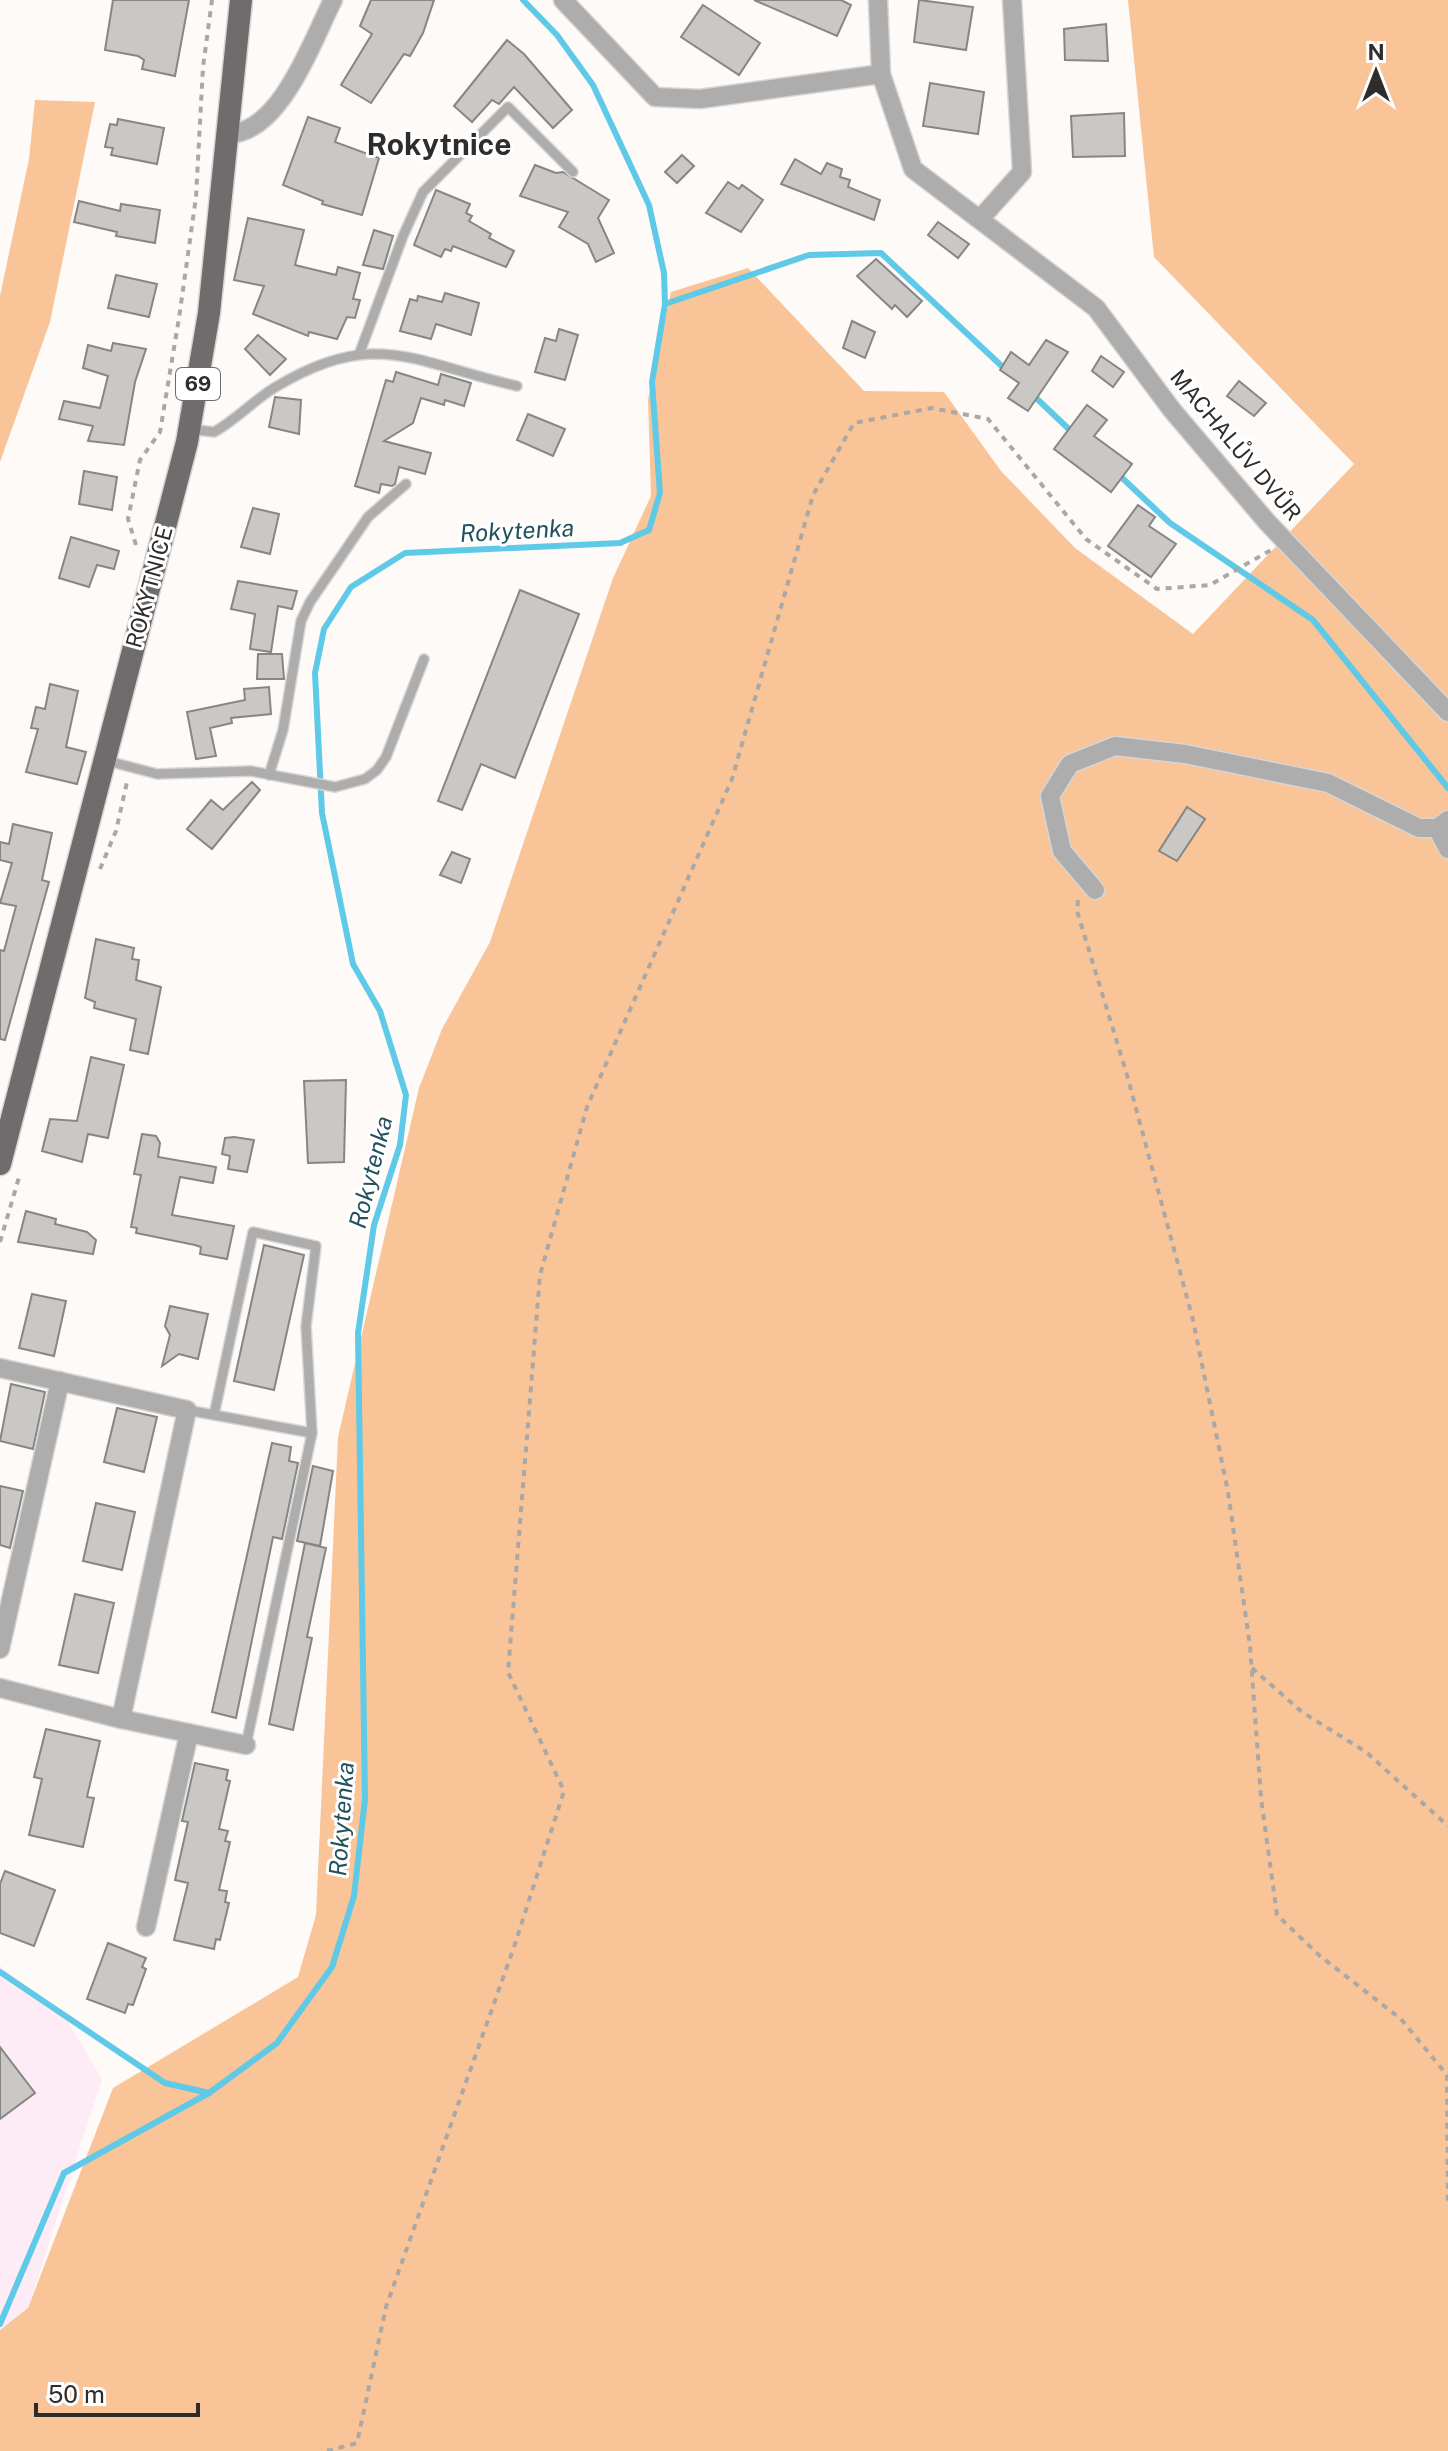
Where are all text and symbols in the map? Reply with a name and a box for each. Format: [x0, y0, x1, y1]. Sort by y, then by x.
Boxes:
north arrow [1336, 32, 1416, 112]
text: N [1367, 39, 1385, 65]
district label: Rokytnice [367, 126, 511, 162]
street label: MACHALŮV DVŮR [1165, 363, 1308, 526]
road number: 69 [176, 368, 220, 400]
water label: Rokytenka [459, 513, 575, 547]
street label: ROKYTNICE [120, 523, 178, 651]
water label: Rokytenka [343, 1113, 397, 1231]
water label: Rokytenka [323, 1761, 359, 1877]
scale bar [36, 2367, 198, 2417]
text: 50 m [48, 2380, 105, 2408]

